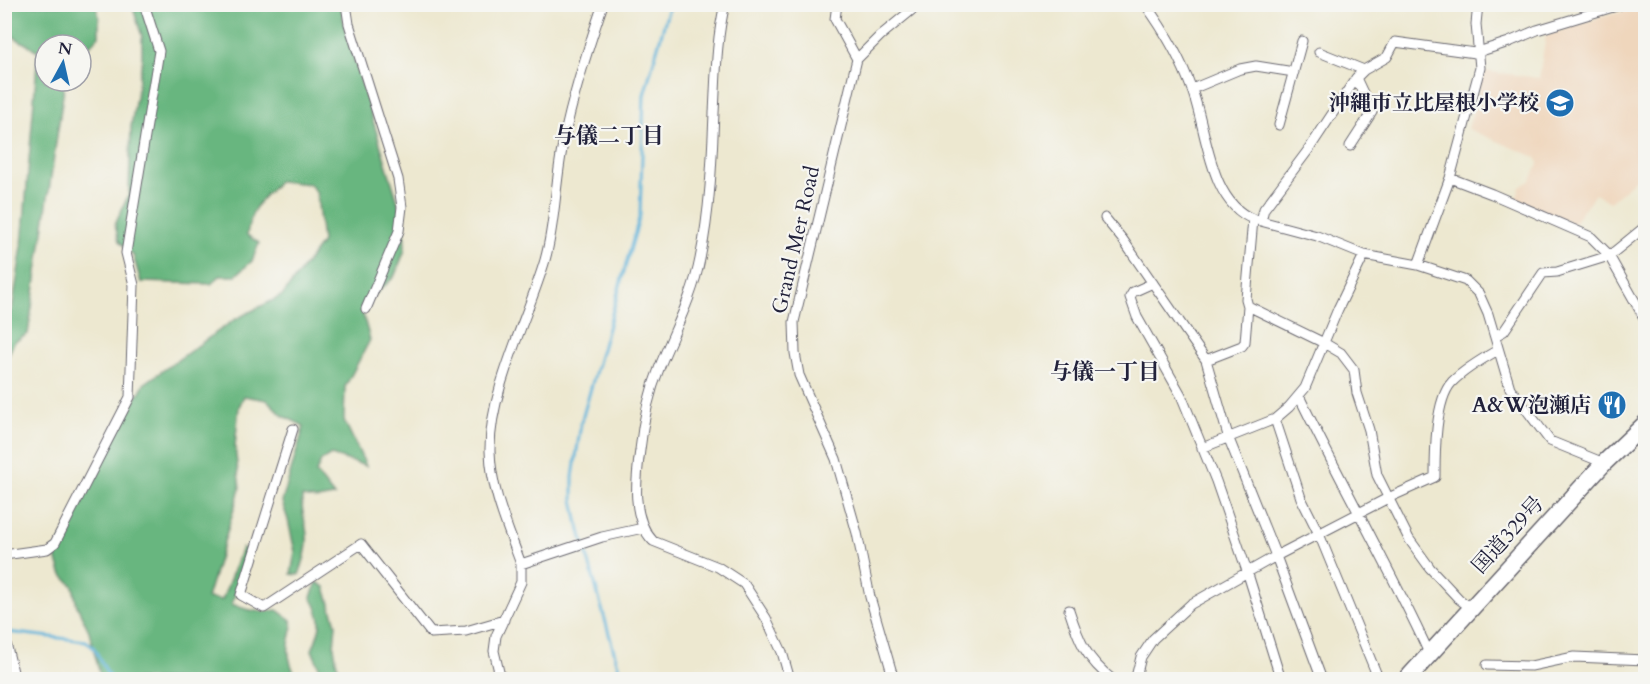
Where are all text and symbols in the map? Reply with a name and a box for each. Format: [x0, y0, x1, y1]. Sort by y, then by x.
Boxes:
north arrow [33, 33, 93, 93]
text: N [57, 37, 73, 61]
school or university icon: 沖縄市立比屋根小学校 [1544, 87, 1576, 119]
place label: 沖縄市立比屋根小学校 [1329, 89, 1539, 118]
district label: 与儀二丁目 [554, 121, 664, 151]
street label: Grand Mer Road [765, 163, 827, 317]
district label: 与儀一丁目 [1050, 357, 1160, 387]
restaurant icon: A&W泡瀬店 [1596, 389, 1628, 421]
place label: A&W泡瀬店 [1472, 391, 1591, 420]
street label: 国道329号 [1465, 490, 1551, 580]

